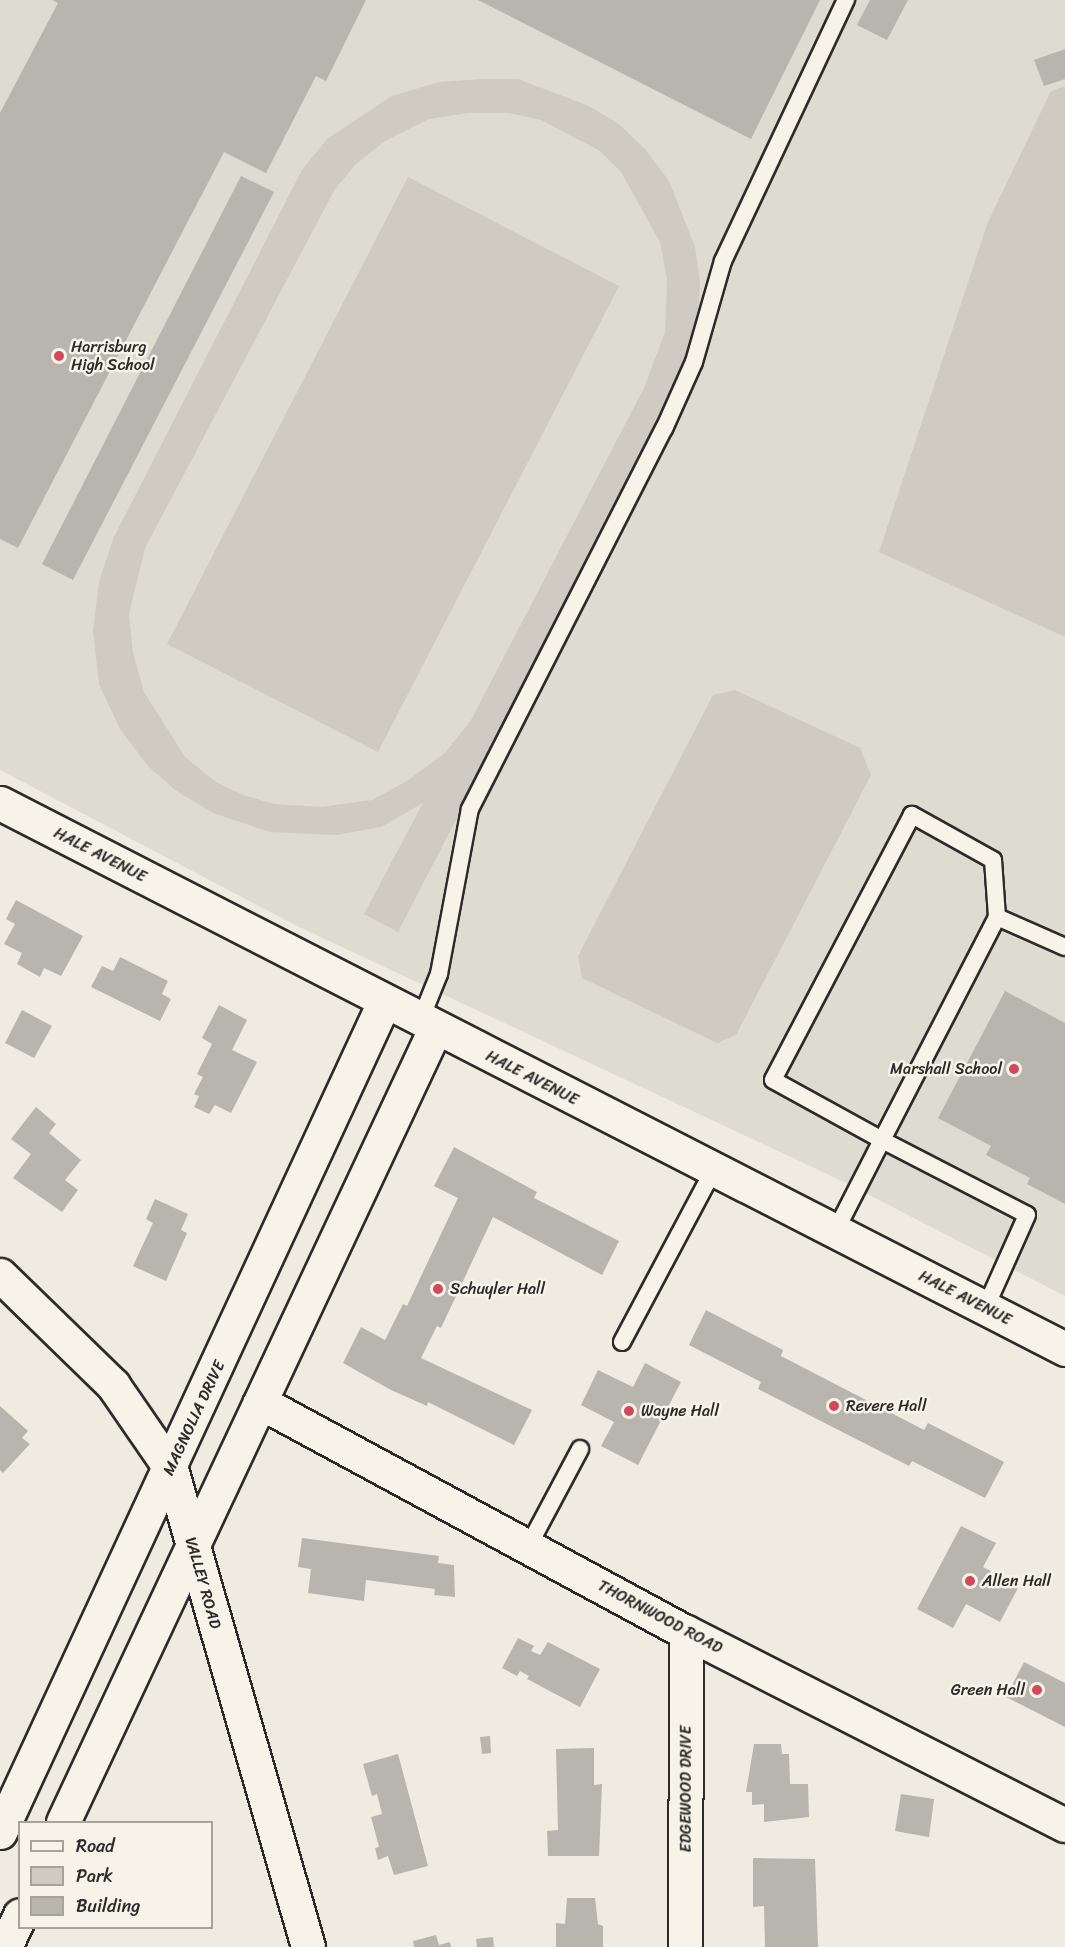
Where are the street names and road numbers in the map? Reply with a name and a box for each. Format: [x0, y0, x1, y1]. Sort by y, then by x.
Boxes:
street label: HALE AVENUE [50, 823, 150, 887]
street label: HALE AVENUE [482, 1046, 582, 1110]
street label: HALE AVENUE [915, 1266, 1015, 1330]
street label: MAGNOLIA DRIVE [159, 1357, 229, 1479]
street label: VALLEY ROAD [181, 1535, 225, 1631]
street label: THORNWOOD ROAD [594, 1576, 726, 1658]
street label: EDGEWOOD DRIVE [676, 1725, 696, 1853]

